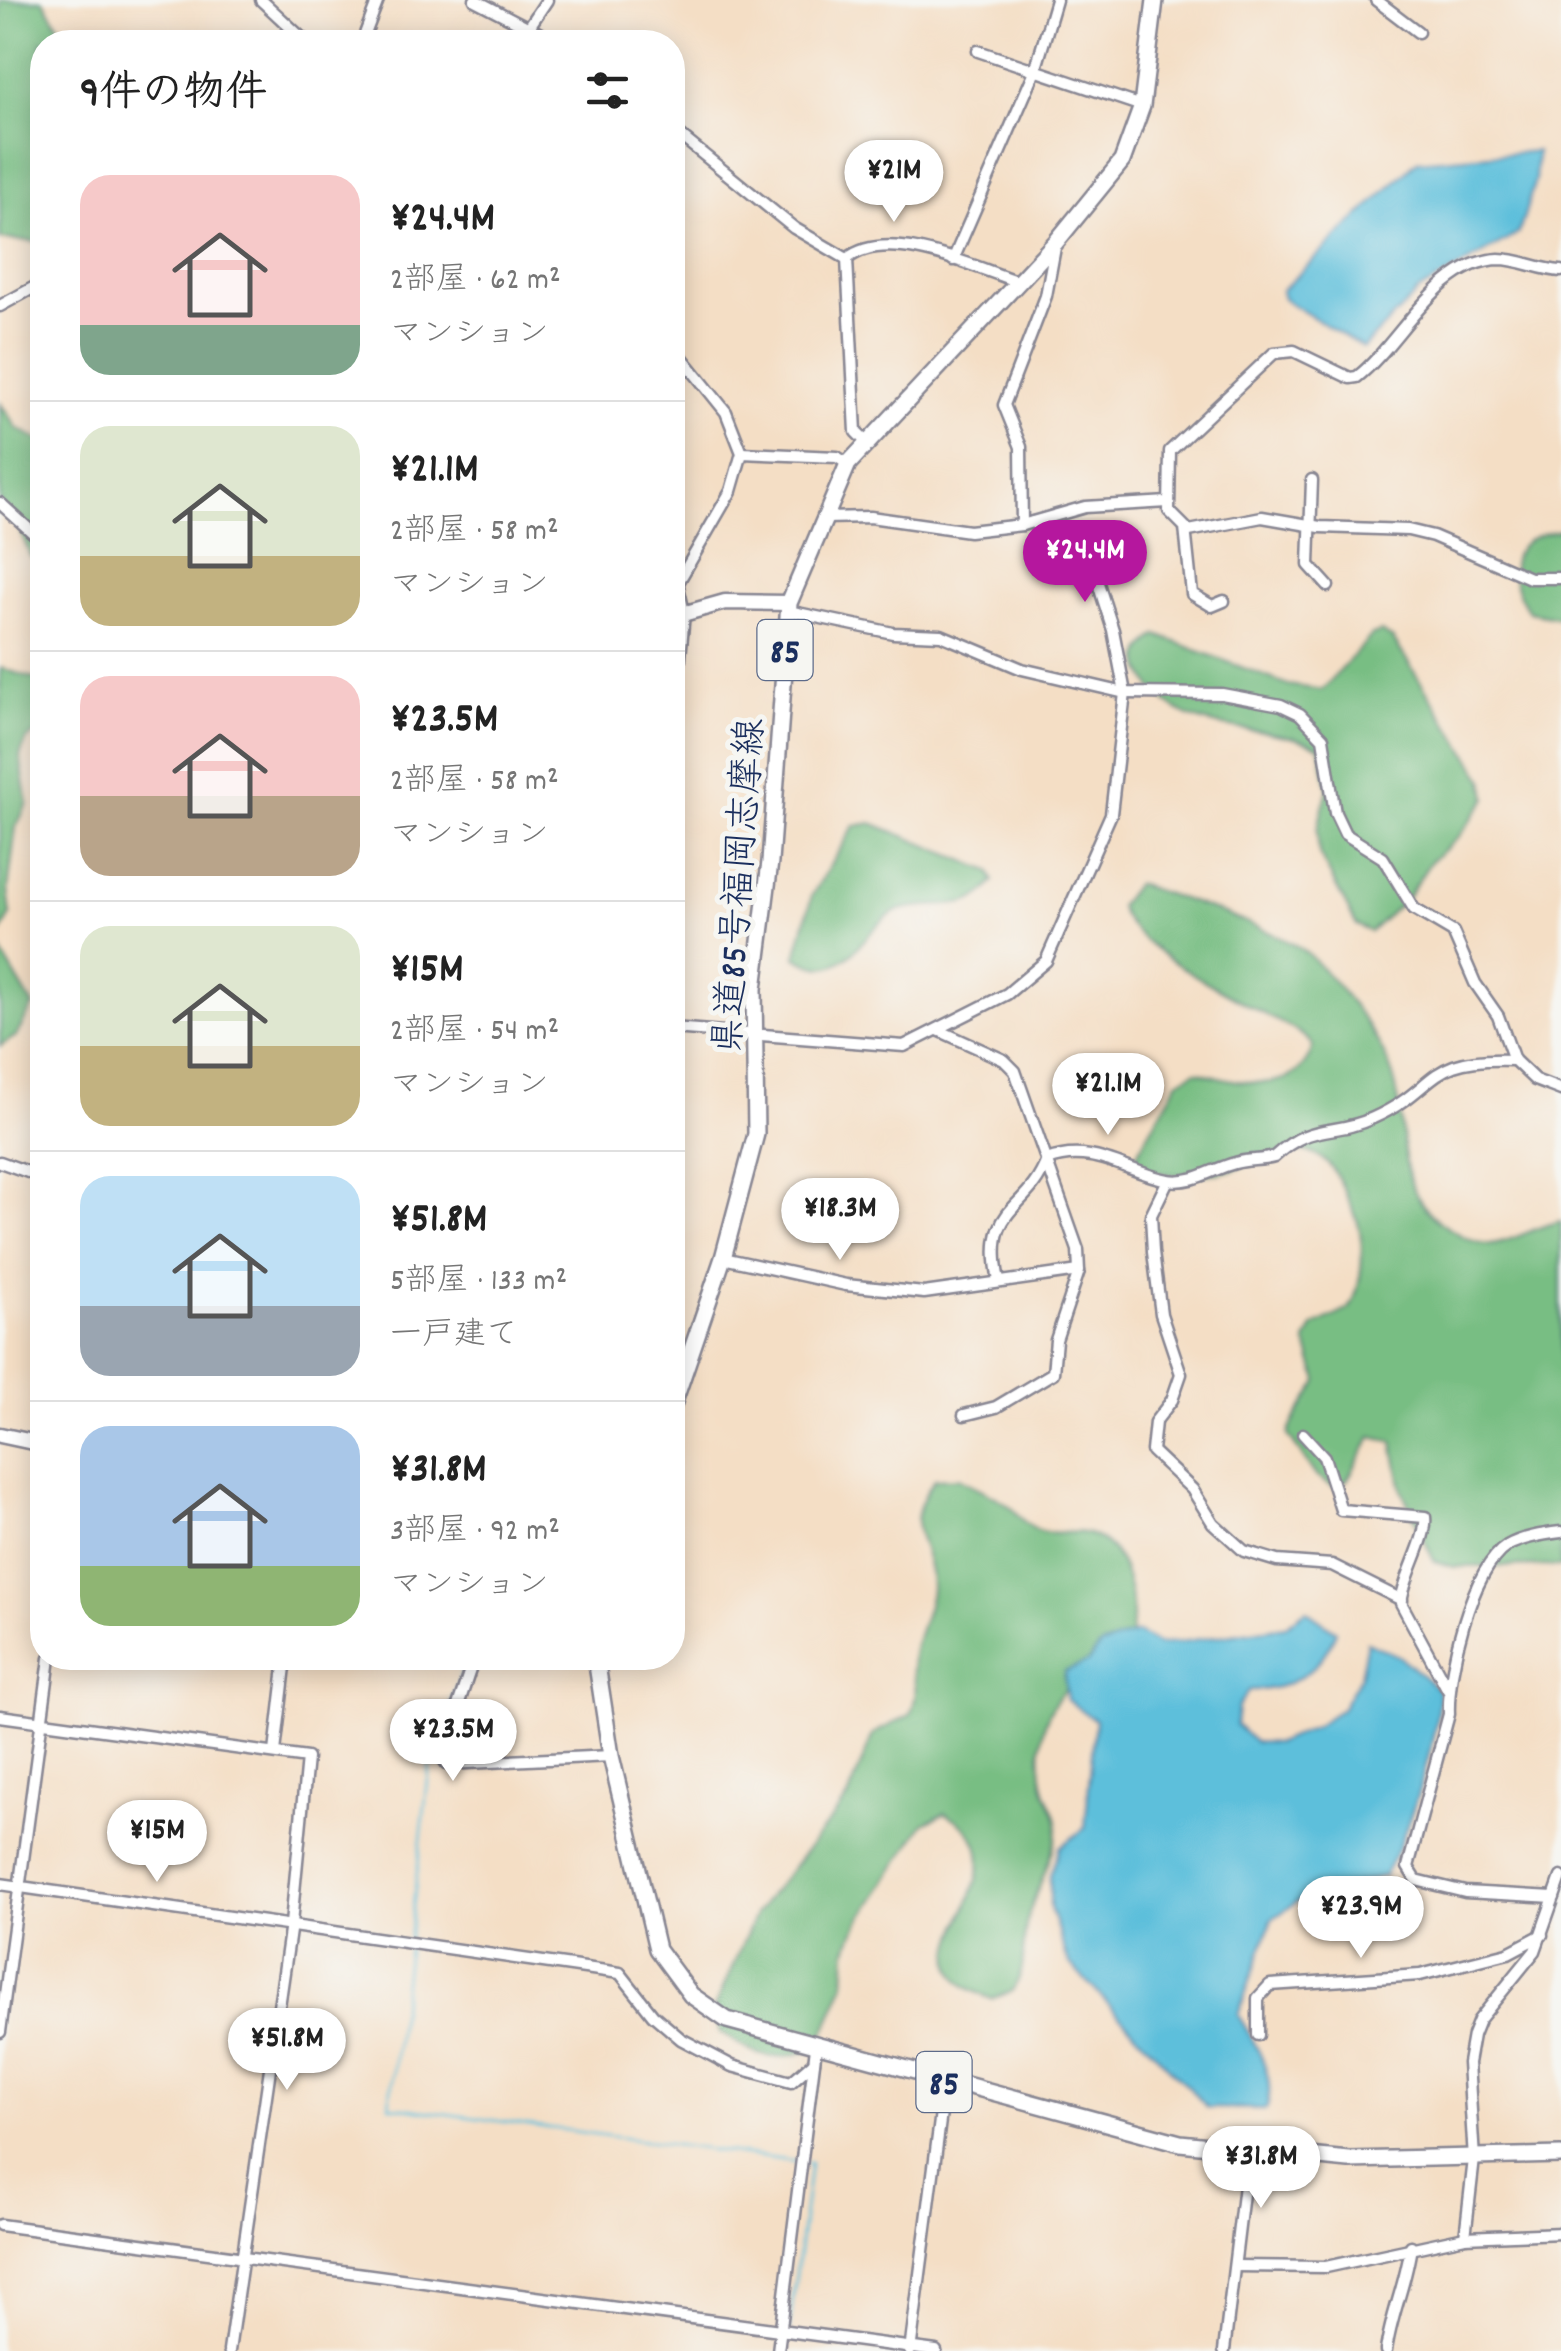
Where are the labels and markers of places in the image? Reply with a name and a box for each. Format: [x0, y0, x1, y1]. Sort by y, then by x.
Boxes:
pin: ¥21M [835, 140, 953, 225]
pin: ¥24.4M [1004, 520, 1166, 605]
pin: ¥21.1M [1027, 1053, 1189, 1138]
pin: ¥18.3M [759, 1178, 921, 1263]
pin: ¥23.5M [372, 1699, 534, 1784]
pin: ¥15M [98, 1800, 216, 1885]
pin: ¥23.9M [1280, 1876, 1442, 1961]
pin: ¥51.8M [206, 2008, 368, 2093]
pin: ¥31.8M [1180, 2126, 1342, 2211]

